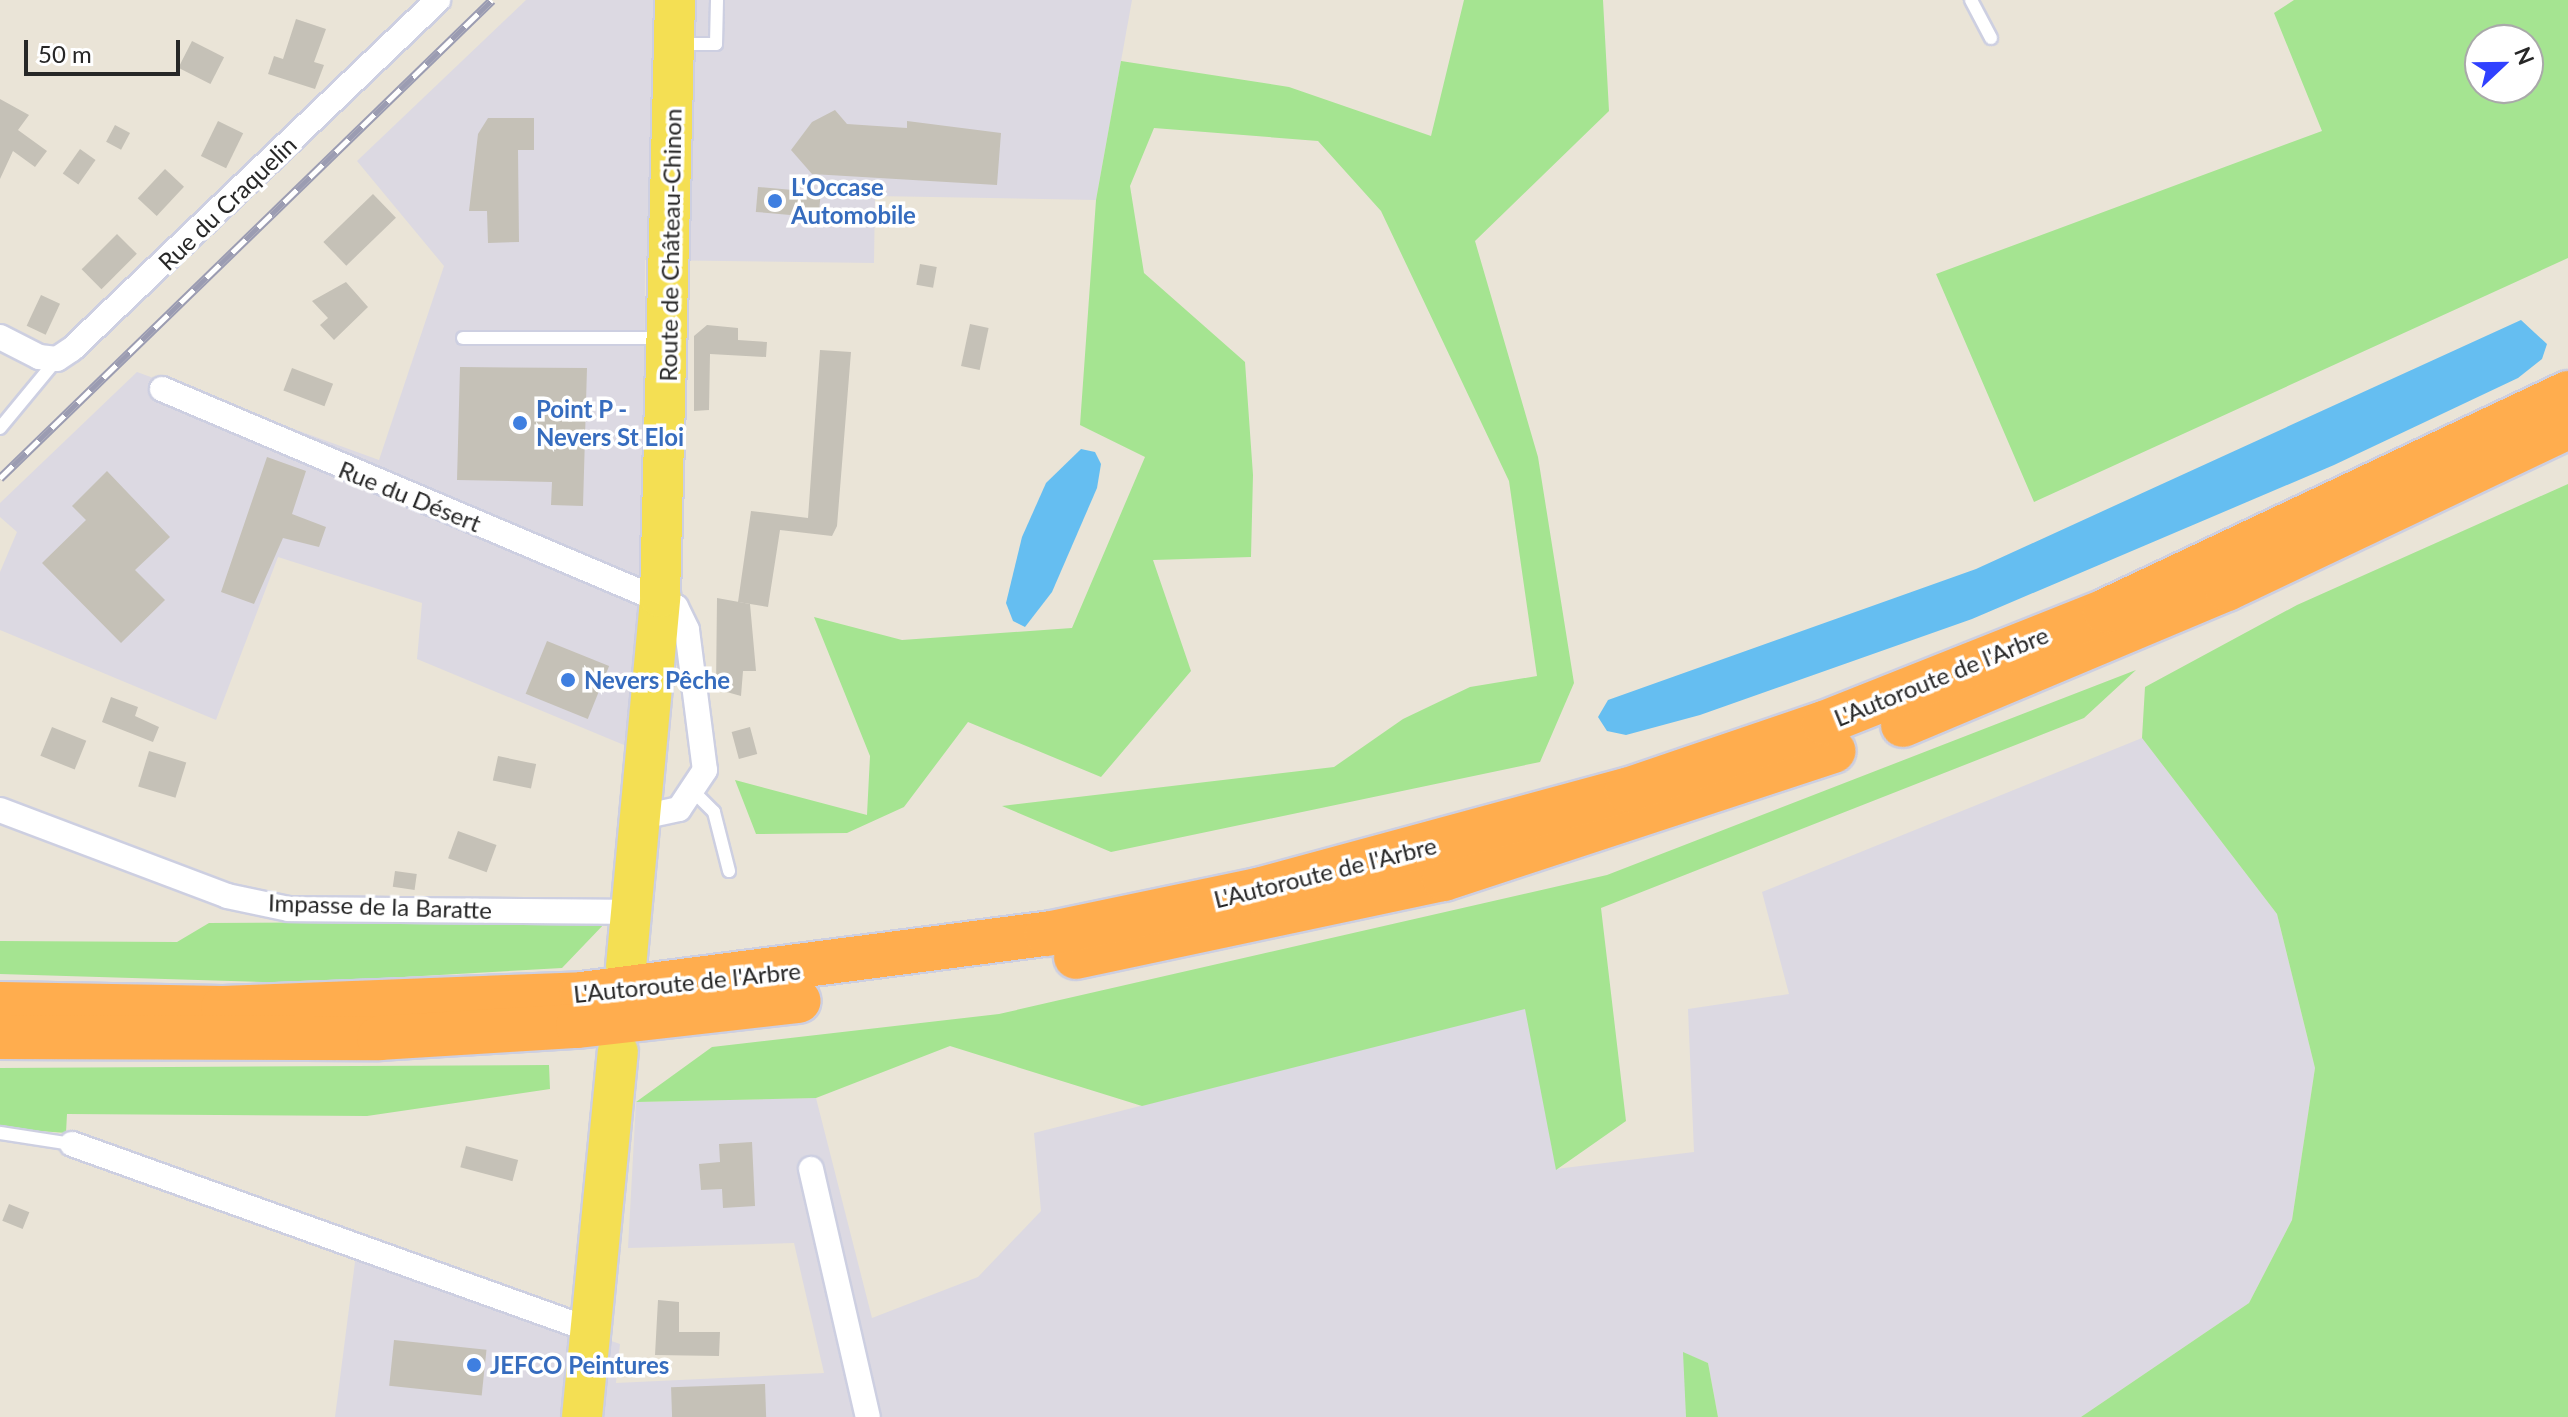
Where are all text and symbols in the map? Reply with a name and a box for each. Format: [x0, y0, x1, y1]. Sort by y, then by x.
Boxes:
scale bar [28, 24, 184, 74]
north arrow [2464, 24, 2544, 104]
text: 50 m [38, 39, 92, 68]
text: N [2509, 43, 2541, 68]
street label: Route de Château-Chinon [653, 108, 687, 382]
street label: Rue du Craquelin [152, 130, 302, 276]
place label: L'Occase Automobile [791, 173, 916, 229]
marker: L'Occase Automobile [766, 192, 784, 210]
place label: Point P - Nevers St Eloi [536, 395, 684, 451]
marker: Point P - Nevers St Eloi [511, 414, 529, 432]
street label: Rue du Désert [335, 454, 485, 538]
street label: L'Autoroute de l'Arbre [1830, 620, 2052, 732]
place label: Nevers Pêche [584, 666, 730, 694]
marker: Nevers Pêche [559, 671, 577, 689]
street label: L'Autoroute de l'Arbre [1211, 830, 1439, 914]
street label: Impasse de la Baratte [268, 888, 492, 924]
street label: L'Autoroute de l'Arbre [572, 956, 802, 1008]
place label: JEFCO Peintures [490, 1351, 669, 1379]
marker: JEFCO Peintures [465, 1356, 483, 1374]

